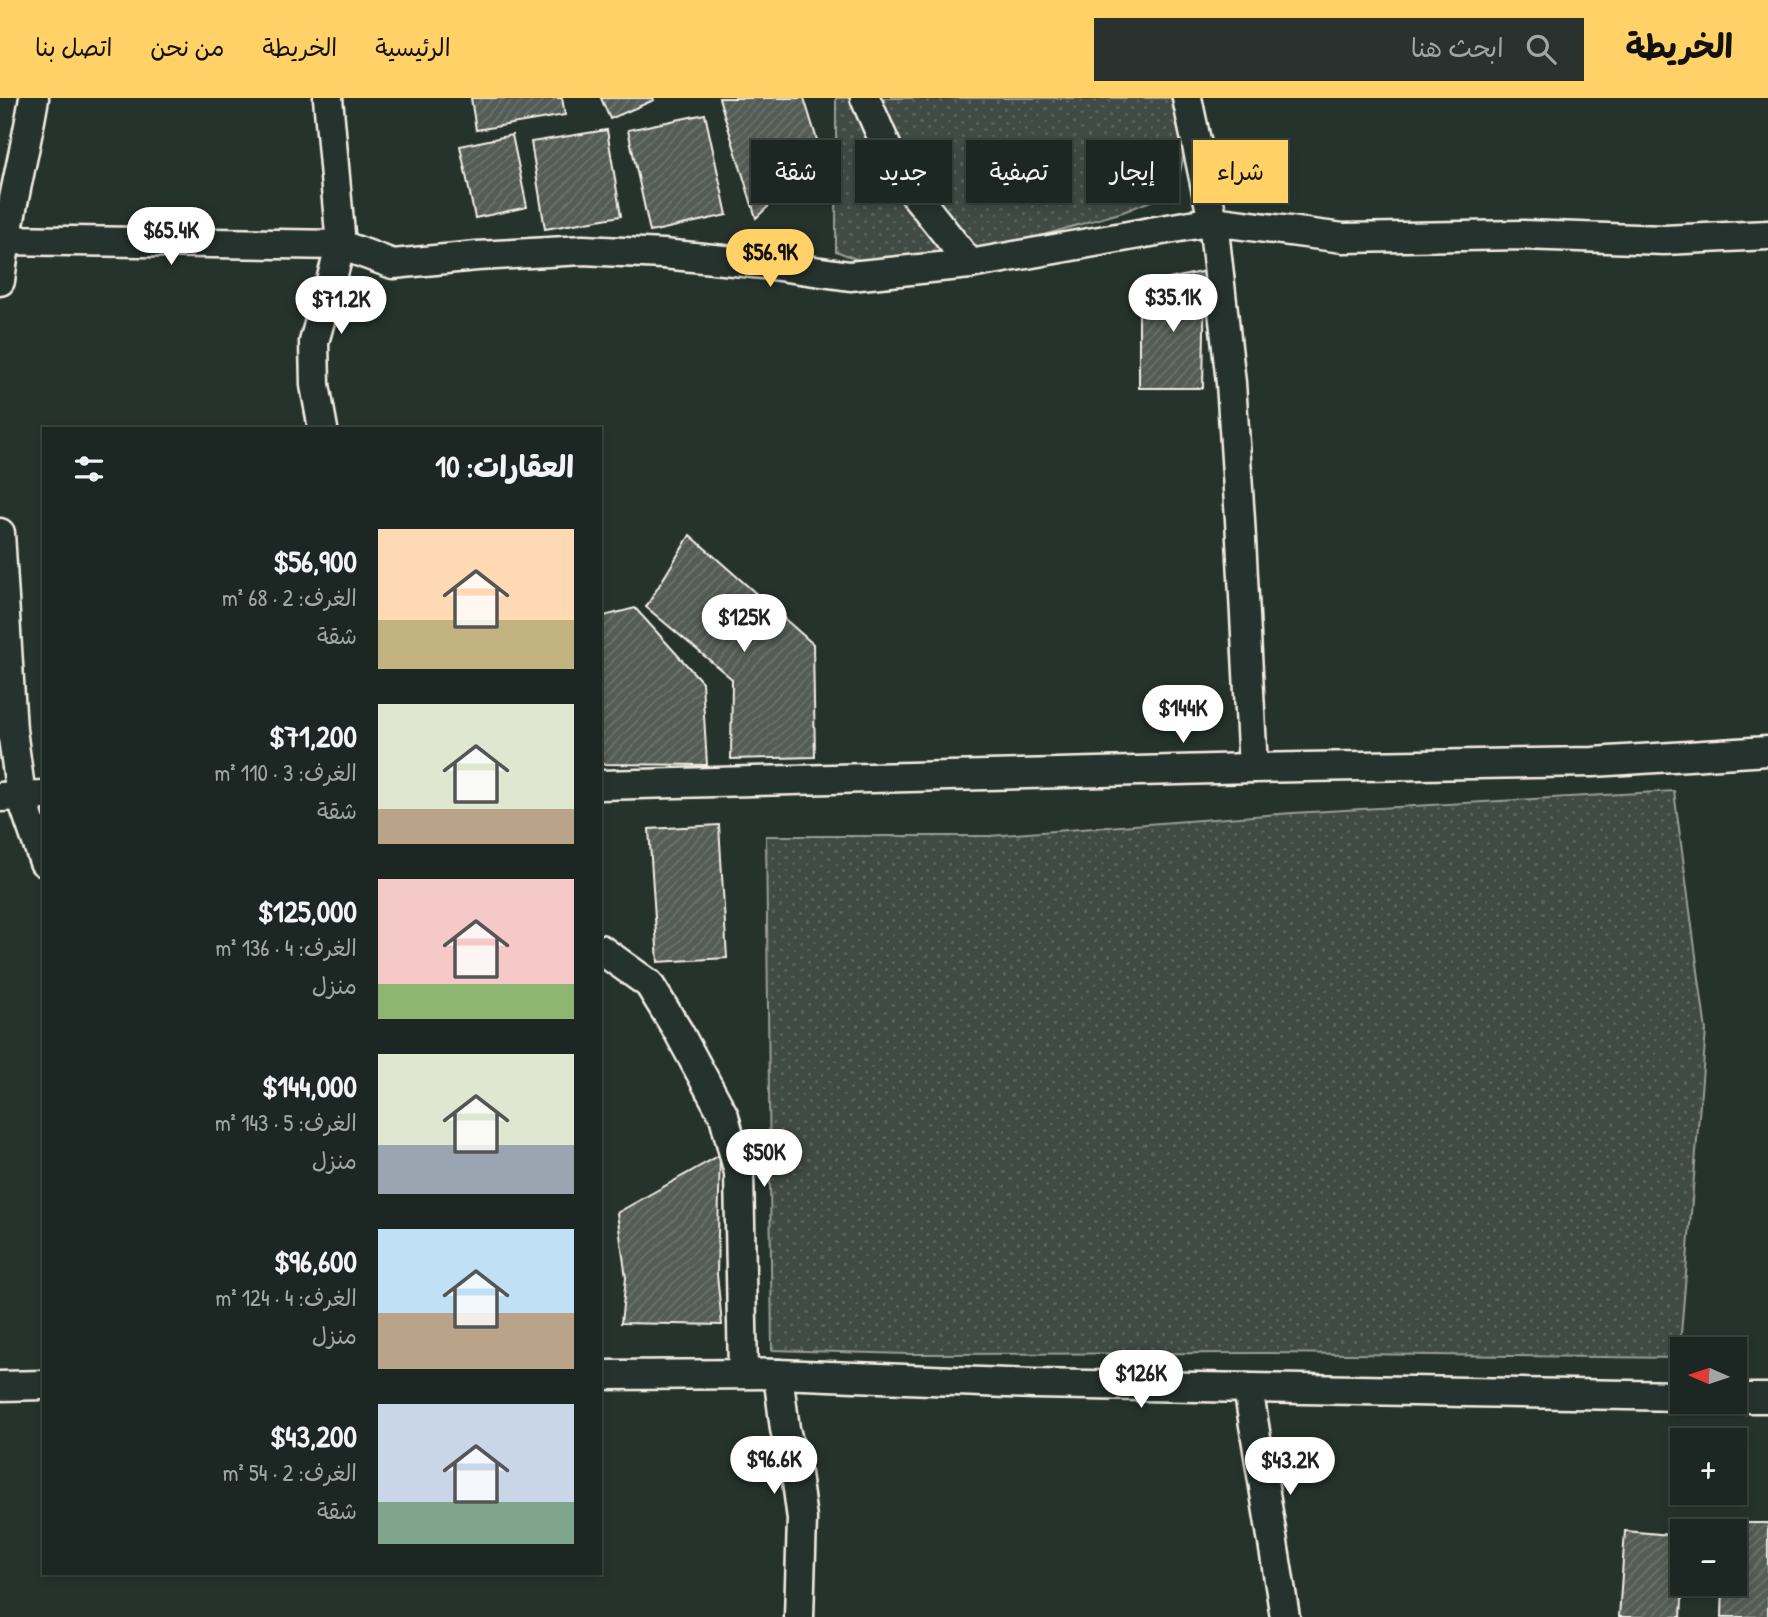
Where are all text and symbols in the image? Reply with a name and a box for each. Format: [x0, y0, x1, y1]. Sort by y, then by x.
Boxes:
search box [1094, 18, 1584, 81]
text: الخريطة [1626, 24, 1733, 68]
text: ابحث هنا [1411, 30, 1504, 65]
icon: search [1522, 30, 1560, 68]
text: اتصل بنا [35, 31, 112, 63]
text: من نحن [150, 31, 224, 63]
text: الخريطة [262, 31, 337, 63]
text: الرئيسية [375, 31, 451, 63]
chip: شقة [751, 140, 841, 203]
chip: جديد [855, 140, 952, 203]
chip: تصفية [966, 140, 1072, 203]
chip: إيجار [1086, 140, 1179, 203]
chip: شراء [1193, 140, 1288, 203]
pin: $65.4K [114, 208, 228, 267]
text: $65.4K [143, 214, 199, 245]
pin: $56.9K [713, 230, 827, 289]
text: $56.9K [742, 236, 798, 267]
pin: $35.1K [1116, 274, 1230, 334]
pin: $71.2K [284, 276, 398, 336]
text: $35.1K [1145, 281, 1202, 312]
text: $71.2K [311, 283, 371, 314]
text: العقارات: 10 [435, 446, 574, 486]
icon: filters [70, 450, 108, 488]
text: $56,900 [273, 541, 357, 581]
icon: home [434, 557, 518, 641]
text: الغرف: 2 · 68 m² [222, 582, 357, 613]
pin: $125K [695, 594, 793, 654]
text: $125K [718, 601, 770, 632]
text: شقة [317, 620, 357, 651]
pin: $144K [1134, 686, 1232, 745]
text: $144K [1158, 692, 1208, 723]
text: $71,200 [269, 716, 357, 756]
icon: home [434, 732, 518, 816]
text: الغرف: 3 · 110 m² [215, 757, 357, 788]
text: شقة [317, 795, 357, 826]
text: $125,000 [258, 891, 357, 931]
icon: home [434, 907, 518, 991]
text: الغرف: 4 · 136 m² [215, 932, 357, 963]
text: منزل [312, 970, 357, 1001]
text: $144,000 [262, 1066, 357, 1106]
icon: home [434, 1082, 518, 1166]
text: الغرف: 5 · 143 m² [215, 1107, 357, 1138]
pin: $50K [723, 1130, 805, 1189]
text: $50K [742, 1136, 786, 1167]
text: منزل [312, 1145, 357, 1176]
text: $96,600 [274, 1241, 357, 1281]
icon: home [434, 1257, 518, 1341]
text: الغرف: 4 · 124 m² [216, 1282, 357, 1313]
text: منزل [312, 1320, 357, 1351]
north arrow [1670, 1337, 1746, 1414]
map controls [1670, 1337, 1747, 1596]
pin: $126K [1092, 1350, 1190, 1410]
text: $126K [1115, 1357, 1167, 1388]
text: $43,200 [270, 1416, 357, 1456]
button: + [1670, 1428, 1747, 1505]
icon: home [434, 1432, 518, 1516]
pin: $96.6K [717, 1436, 831, 1496]
pin: $43.2K [1233, 1438, 1347, 1497]
text: $96.6K [746, 1443, 802, 1474]
text: $43.2K [1261, 1444, 1319, 1475]
text: الغرف: 2 · 54 m² [223, 1457, 357, 1488]
text: شقة [317, 1495, 357, 1526]
button: − [1670, 1519, 1747, 1596]

